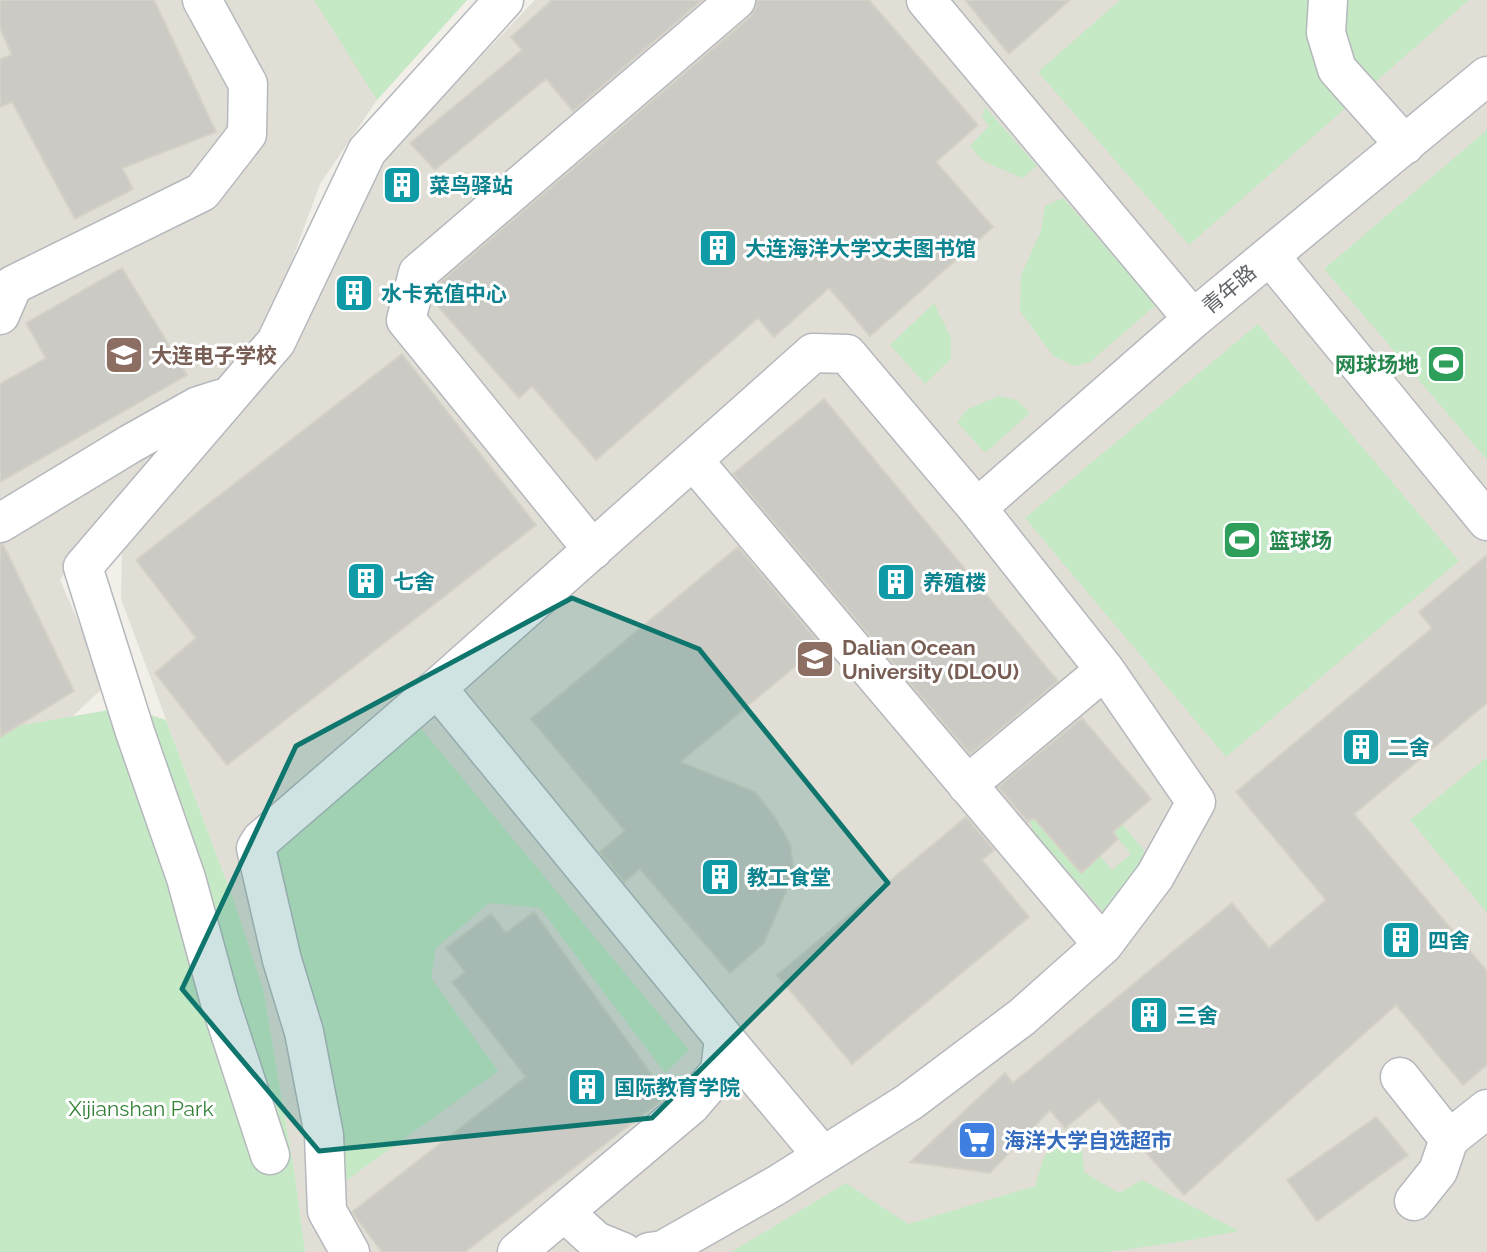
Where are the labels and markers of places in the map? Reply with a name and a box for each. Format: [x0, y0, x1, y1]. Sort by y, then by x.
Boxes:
building icon: 菜鸟驿站 [381, 164, 423, 206]
place label: 菜鸟驿站 [429, 173, 513, 198]
building icon: 大连海洋大学文夫图书馆 [697, 227, 739, 269]
place label: 大连海洋大学文夫图书馆 [745, 236, 976, 261]
building icon: 水卡充值中心 [333, 272, 375, 314]
place label: 水卡充值中心 [381, 281, 507, 306]
school or university icon: 大连电子学校 [103, 334, 145, 376]
place label: 大连电子学校 [151, 343, 277, 368]
sports icon: 网球场地 [1425, 343, 1467, 385]
place label: 网球场地 [1335, 352, 1419, 377]
sports icon: 篮球场 [1221, 519, 1263, 561]
place label: 篮球场 [1269, 528, 1332, 553]
building icon: 七舍 [345, 560, 387, 602]
building icon: 养殖楼 [875, 561, 917, 603]
place label: 七舍 [393, 569, 435, 594]
place label: 养殖楼 [923, 570, 986, 595]
place label: Dalian Ocean University (DLOU) [842, 635, 1019, 684]
school or university icon: Dalian Ocean University (DLOU) [794, 638, 836, 680]
building icon: 二舍 [1340, 726, 1382, 768]
place label: 二舍 [1388, 735, 1430, 760]
building icon: 教工食堂 [699, 856, 741, 898]
place label: 教工食堂 [747, 865, 831, 890]
building icon: 四舍 [1380, 919, 1422, 961]
place label: 四舍 [1428, 928, 1470, 953]
building icon: 三舍 [1128, 994, 1170, 1036]
place label: 三舍 [1176, 1003, 1218, 1028]
building icon: 国际教育学院 [566, 1066, 608, 1108]
place label: 国际教育学院 [614, 1075, 740, 1100]
supermarket icon: 海洋大学自选超市 [956, 1119, 998, 1161]
place label: 海洋大学自选超市 [1004, 1128, 1172, 1153]

